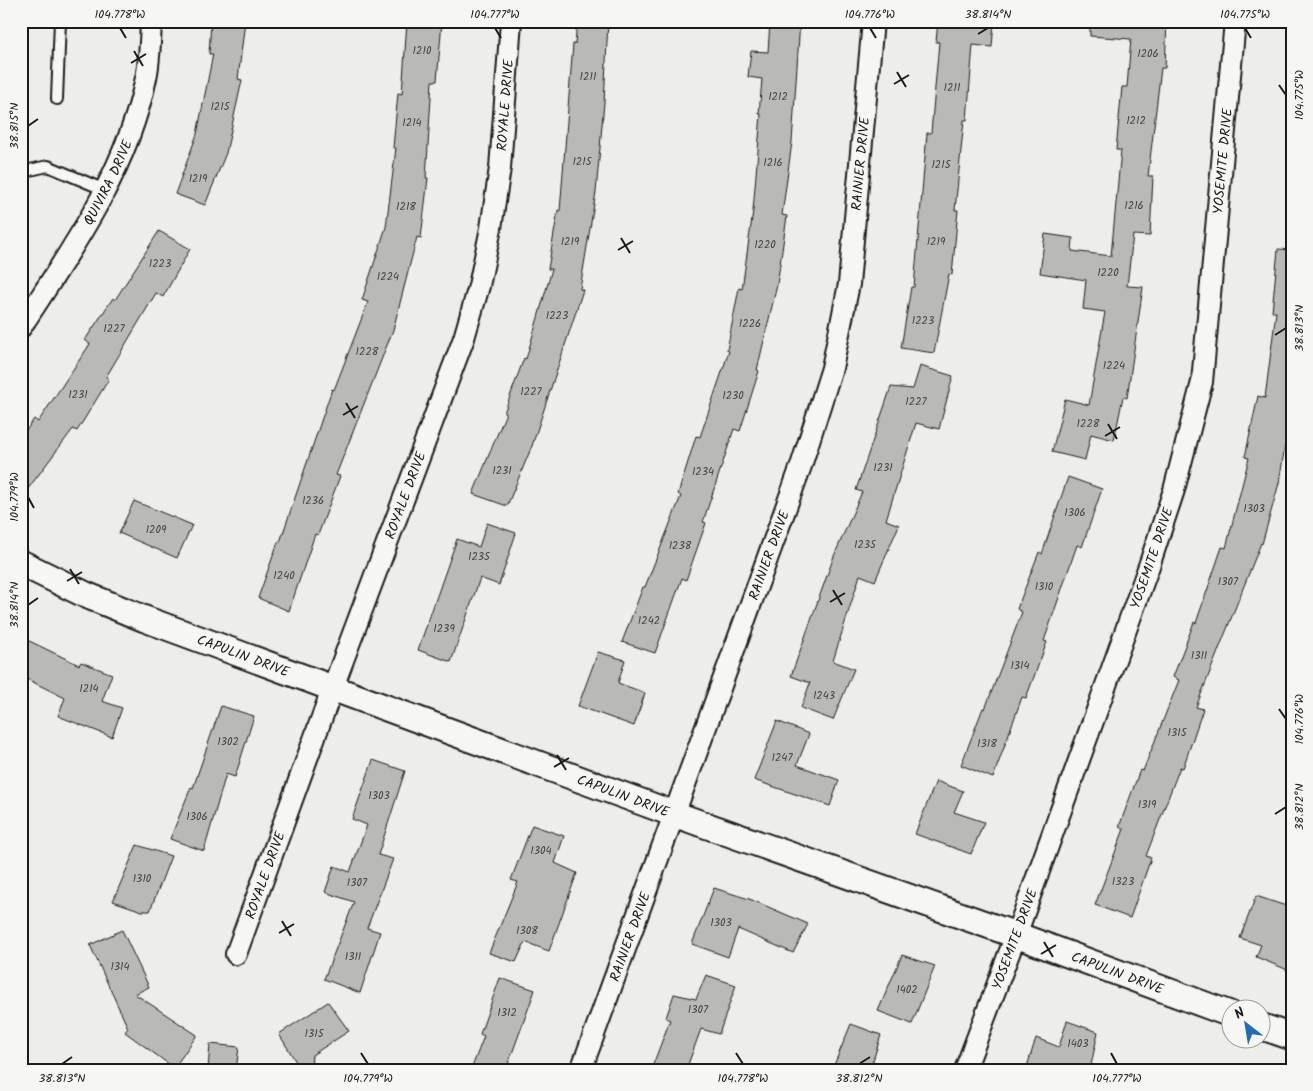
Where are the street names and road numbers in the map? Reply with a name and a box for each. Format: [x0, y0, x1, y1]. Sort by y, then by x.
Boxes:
street label: ROYALE DRIVE [491, 58, 520, 152]
street label: YOSEMITE DRIVE [1207, 106, 1239, 215]
street label: RAINIER DRIVE [846, 115, 876, 212]
street label: QUIVIRA DRIVE [78, 136, 139, 230]
street label: ROYALE DRIVE [379, 448, 433, 542]
street label: YOSEMITE DRIVE [1124, 504, 1180, 612]
street label: RAINIER DRIVE [743, 507, 796, 603]
street label: CAPULIN DRIVE [194, 629, 293, 684]
street label: CAPULIN DRIVE [574, 769, 673, 824]
street label: ROYALE DRIVE [240, 828, 292, 922]
street label: YOSEMITE DRIVE [986, 885, 1044, 993]
street label: RAINIER DRIVE [604, 888, 657, 985]
street label: CAPULIN DRIVE [1068, 946, 1167, 1001]

